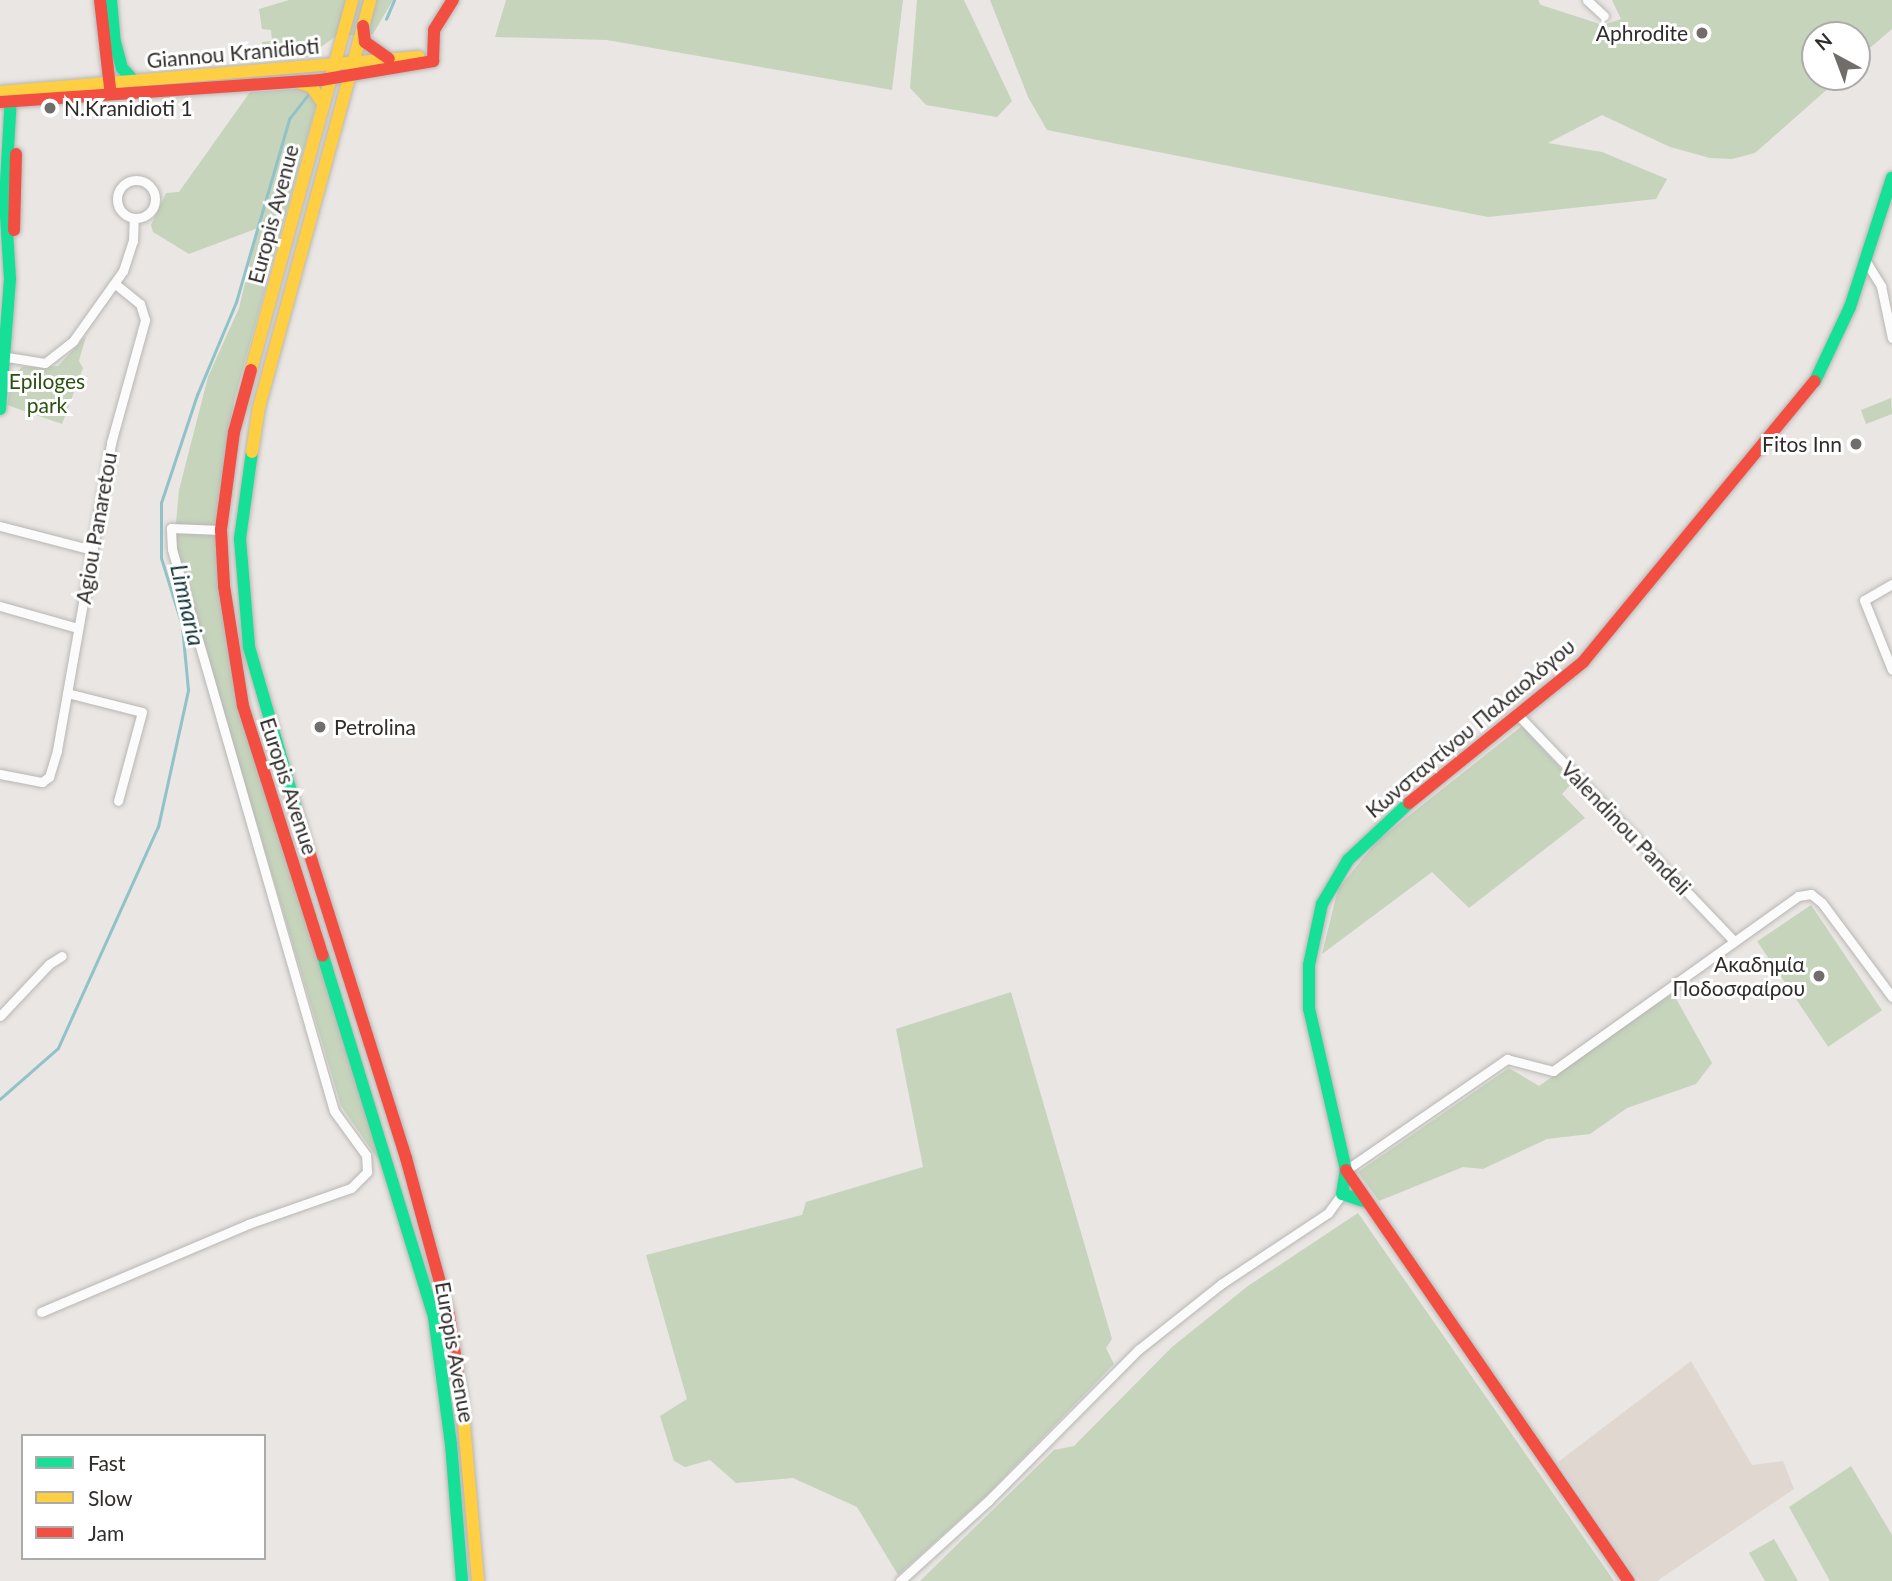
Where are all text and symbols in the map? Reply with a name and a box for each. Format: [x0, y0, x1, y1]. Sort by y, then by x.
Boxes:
place label: Aphrodite [1596, 20, 1688, 46]
north arrow [1801, 21, 1871, 91]
marker: Aphrodite [1694, 25, 1710, 41]
text: N [1810, 28, 1836, 55]
street label: Giannou Kranidioti [146, 33, 320, 73]
place label: N.Kranidioti 1 [64, 95, 193, 121]
marker: N.Kranidioti 1 [42, 100, 58, 116]
street label: Europis Avenue [242, 142, 304, 286]
park label: Epiloges park [9, 368, 85, 418]
place label: Fitos Inn [1762, 431, 1842, 457]
marker: Fitos Inn [1848, 436, 1864, 452]
street label: Agiou Panaretou [70, 450, 122, 606]
water label: Limnaria [165, 561, 211, 649]
street label: Κωνσταντίνου Παλαιολόγου [1360, 633, 1580, 823]
street label: Europis Avenue [255, 714, 323, 858]
place label: Petrolina [334, 714, 416, 740]
marker: Petrolina [312, 719, 328, 735]
street label: Valendinou Pandeli [1556, 756, 1696, 900]
place label: Ακαδημία Ποδοσφαίρου [1673, 951, 1805, 1001]
marker: Ακαδημία Ποδοσφαίρου [1811, 968, 1827, 984]
street label: Europis Avenue [430, 1279, 480, 1425]
legend [21, 1434, 266, 1560]
text: Fast [88, 1450, 125, 1475]
text: Slow [88, 1485, 132, 1510]
text: Jam [88, 1520, 124, 1545]

